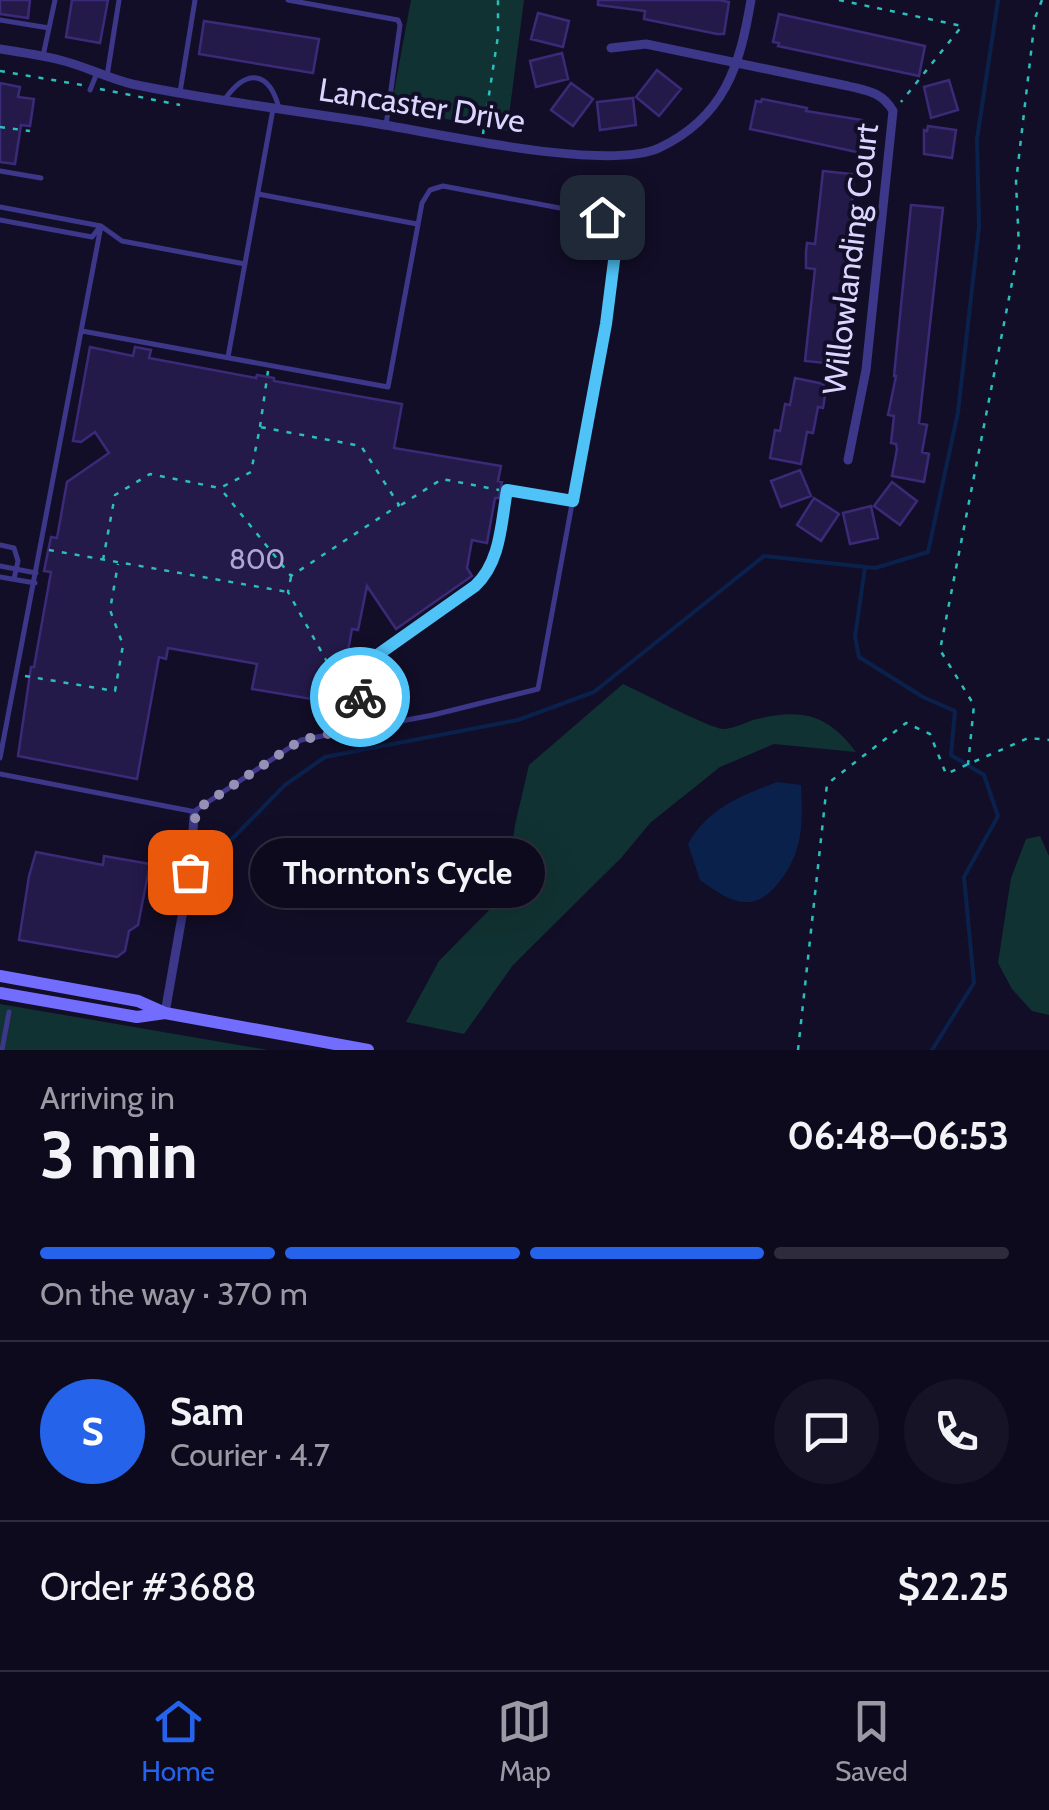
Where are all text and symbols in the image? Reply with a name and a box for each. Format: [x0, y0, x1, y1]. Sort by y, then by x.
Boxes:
street label: Lancaster Drive [316, 69, 528, 141]
street label: Willowlanding Court [814, 121, 886, 397]
pin [560, 175, 645, 260]
icon: home [575, 190, 630, 245]
house number: 800 [229, 542, 285, 576]
courier [310, 647, 410, 747]
icon: bike [333, 670, 388, 725]
pin [148, 830, 233, 915]
callout: Thornton's Cycle [250, 837, 545, 907]
icon: bag [163, 845, 218, 900]
text: Thornton's Cycle [283, 853, 512, 892]
text: Arriving in [40, 1078, 175, 1117]
text: 06:48–06:53 [787, 1112, 1009, 1159]
text: 3 min [40, 1115, 198, 1194]
text: On the way · 370 m [40, 1274, 308, 1313]
button: chat [774, 1379, 879, 1484]
button: phone [904, 1379, 1009, 1484]
text: Sam [170, 1388, 244, 1435]
text: S [81, 1408, 104, 1455]
text: Courier · 4.7 [170, 1435, 330, 1474]
text: Order #3688 [40, 1563, 257, 1610]
text: $22.25 [898, 1563, 1009, 1610]
tab: Home [141, 1694, 215, 1788]
tab: Map [497, 1694, 552, 1788]
tab: Saved [835, 1694, 908, 1788]

